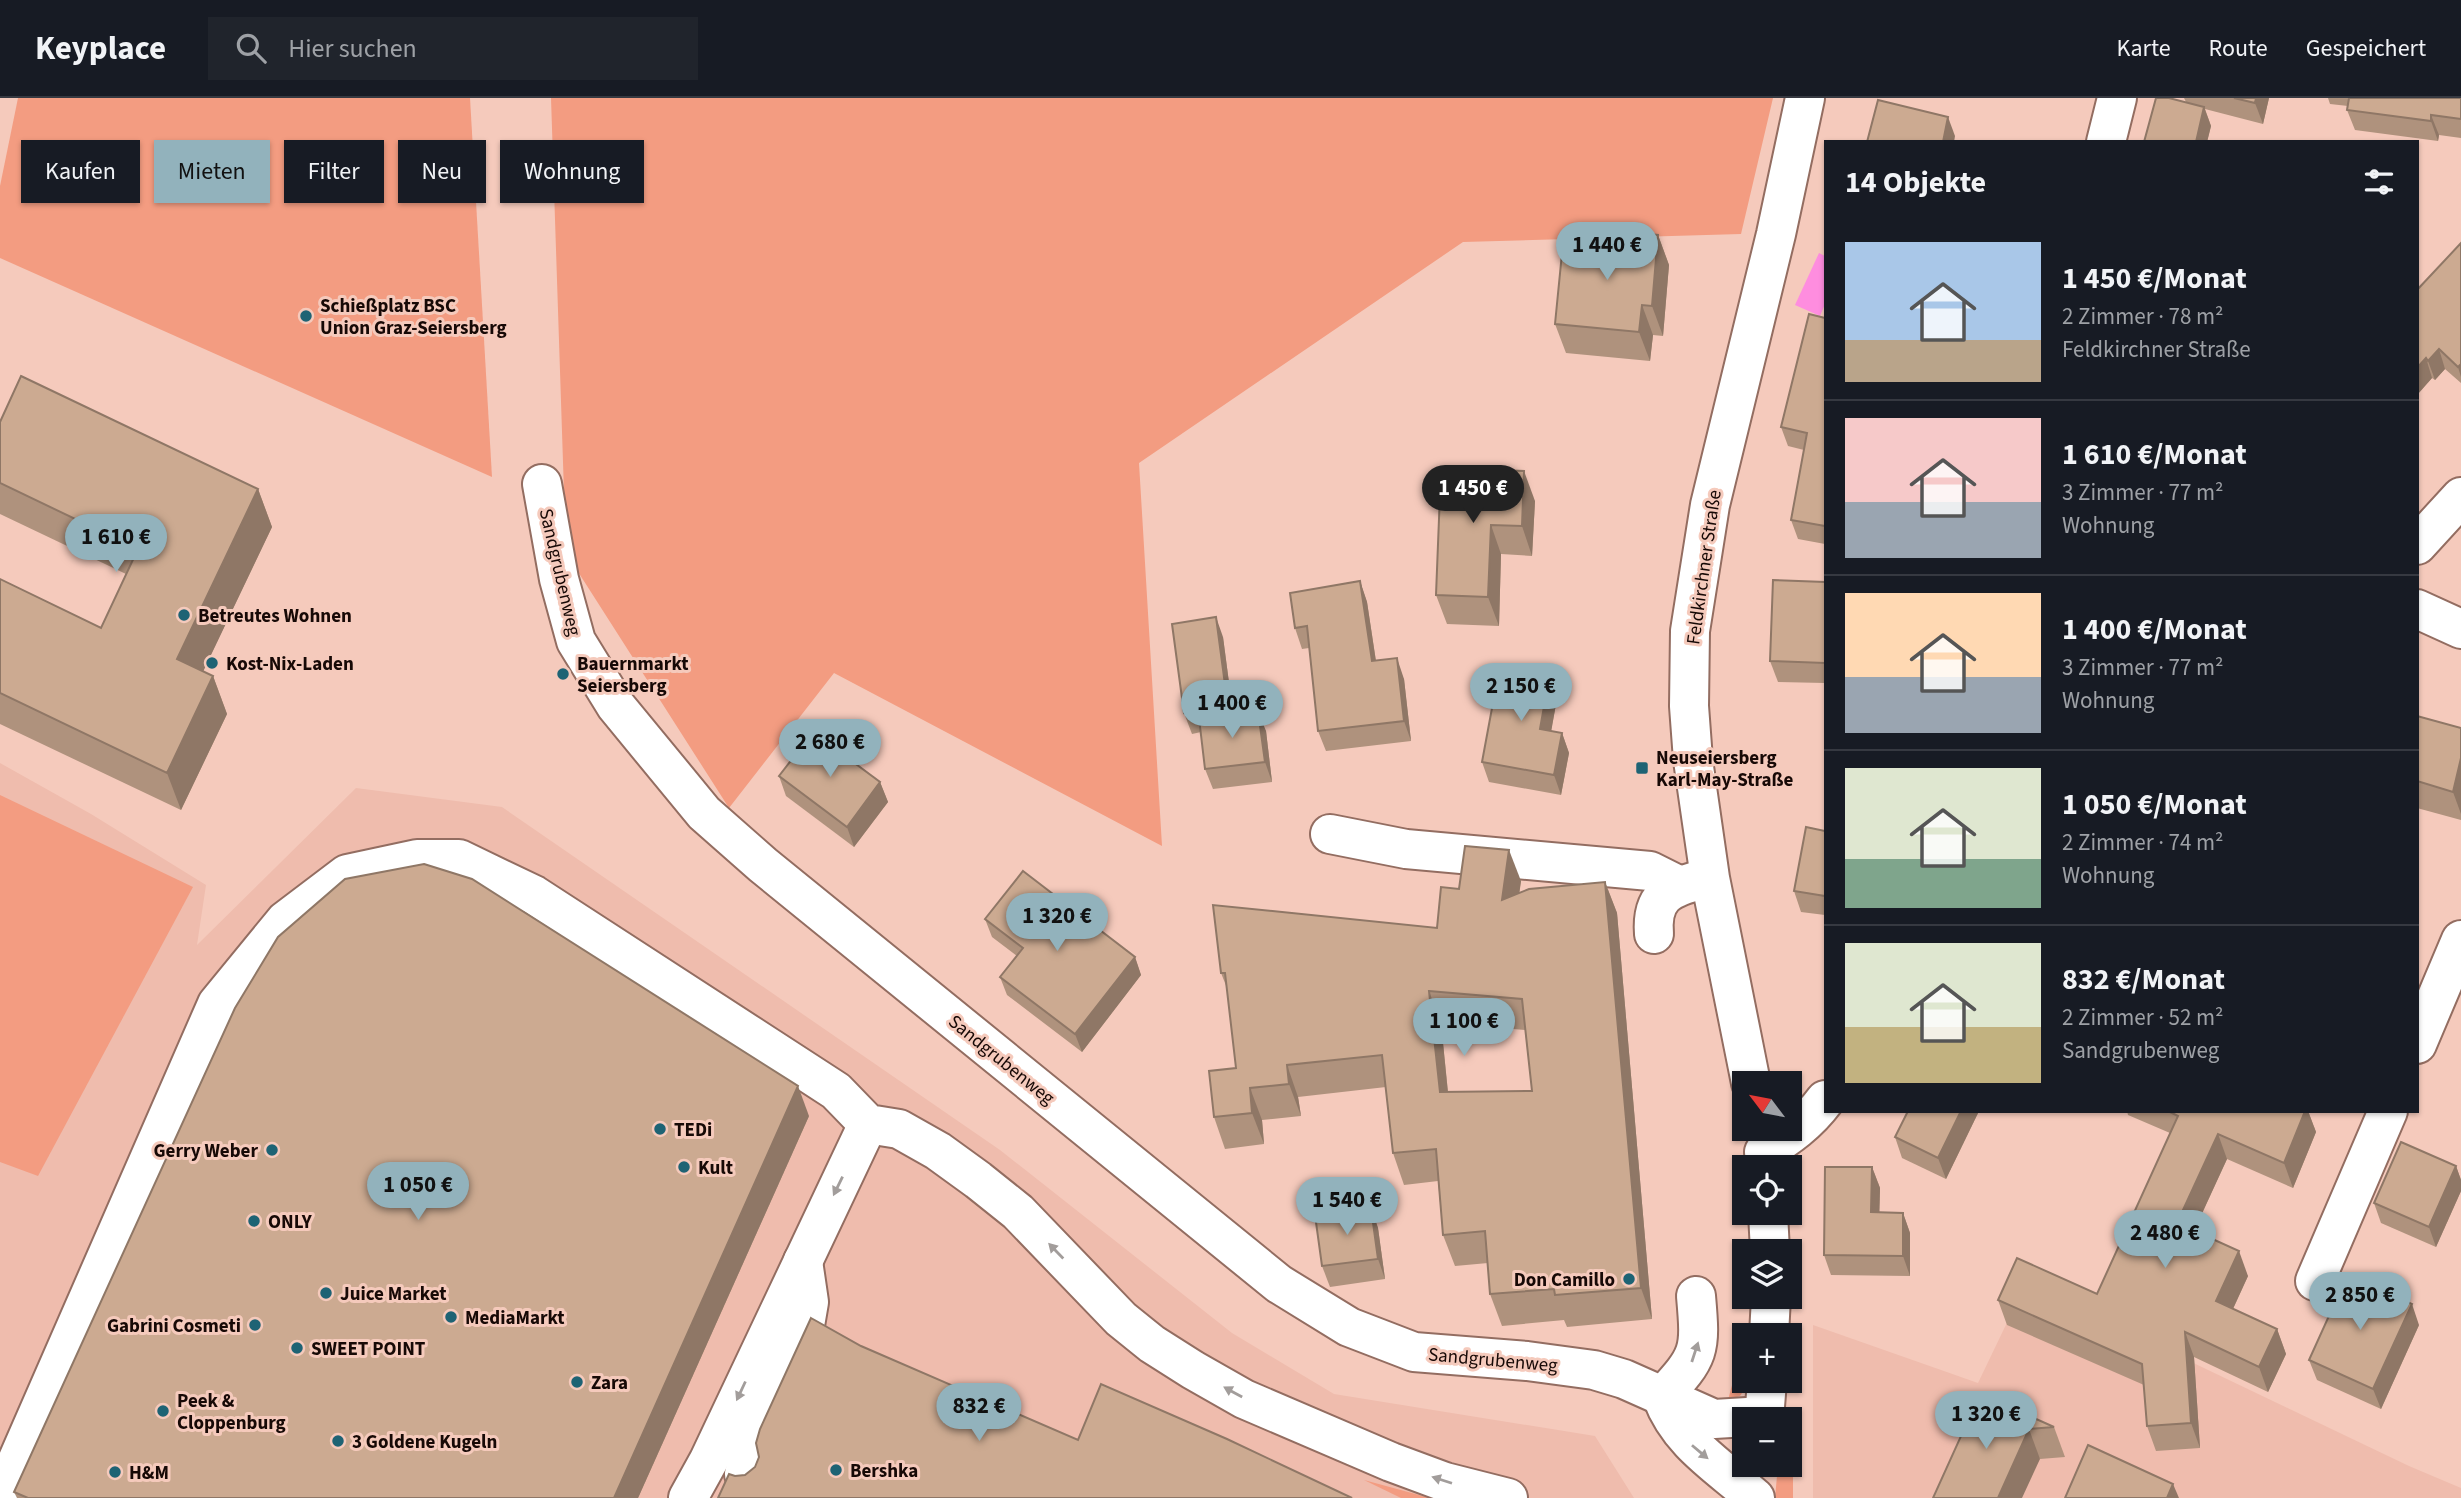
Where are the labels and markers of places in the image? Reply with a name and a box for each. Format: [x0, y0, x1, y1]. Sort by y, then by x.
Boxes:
pin: 1 440 € [1542, 222, 1672, 282]
place label: Schießplatz BSC Union Graz-Seiersberg [320, 293, 507, 342]
marker: Schießplatz BSC Union Graz-Seiersberg [298, 308, 314, 324]
pin: 1 450 € [1408, 466, 1538, 525]
pin: 1 610 € [51, 514, 181, 574]
place label: Betreutes Wohnen [198, 603, 352, 630]
marker: Betreutes Wohnen [176, 607, 192, 623]
place label: Kost-Nix-Laden [226, 651, 354, 678]
place label: Bauernmarkt Seiersberg [577, 651, 688, 700]
marker: Kost-Nix-Laden [204, 655, 220, 671]
pin: 2 150 € [1456, 664, 1586, 723]
marker: Bauernmarkt Seiersberg [555, 666, 571, 682]
pin: 1 400 € [1167, 680, 1297, 740]
pin: 2 680 € [765, 720, 895, 779]
place label: Neuseiersberg Karl-May-Straße [1656, 745, 1794, 794]
marker: Neuseiersberg Karl-May-Straße [1634, 760, 1650, 776]
pin: 1 320 € [992, 894, 1122, 953]
pin: 1 100 € [1399, 998, 1529, 1058]
place label: TEDi [674, 1117, 712, 1144]
marker: TEDi [652, 1121, 668, 1137]
place label: Gerry Weber [153, 1138, 258, 1165]
marker: Gerry Weber [264, 1142, 280, 1158]
place label: Kult [698, 1155, 733, 1182]
marker: Kult [676, 1159, 692, 1175]
pin: 1 050 € [353, 1162, 483, 1222]
pin: 1 540 € [1282, 1178, 1412, 1237]
place label: ONLY [268, 1209, 313, 1236]
pin: 2 480 € [2100, 1210, 2230, 1270]
marker: ONLY [246, 1213, 262, 1229]
place label: Don Camillo [1514, 1267, 1615, 1294]
marker: Don Camillo [1621, 1271, 1637, 1287]
pin: 2 850 € [2295, 1272, 2425, 1332]
place label: Juice Market [340, 1281, 447, 1308]
marker: Juice Market [318, 1285, 334, 1301]
place label: MediaMarkt [465, 1305, 565, 1332]
marker: MediaMarkt [443, 1309, 459, 1325]
place label: Gabrini Cosmeti [107, 1313, 241, 1340]
marker: Gabrini Cosmeti [247, 1317, 263, 1333]
place label: SWEET POINT [311, 1336, 426, 1363]
marker: SWEET POINT [289, 1340, 305, 1356]
place label: Zara [591, 1370, 628, 1397]
marker: Zara [569, 1374, 585, 1390]
pin: 832 € [930, 1384, 1028, 1443]
place label: Peek & Cloppenburg [177, 1388, 286, 1437]
pin: 1 320 € [1921, 1392, 2051, 1451]
marker: Peek & Cloppenburg [155, 1403, 171, 1419]
place label: 3 Goldene Kugeln [352, 1429, 497, 1456]
marker: 3 Goldene Kugeln [330, 1433, 346, 1449]
place label: Bershka [850, 1458, 918, 1485]
place label: H&M [129, 1460, 169, 1487]
marker: Bershka [828, 1462, 844, 1478]
marker: H&M [107, 1464, 123, 1480]

